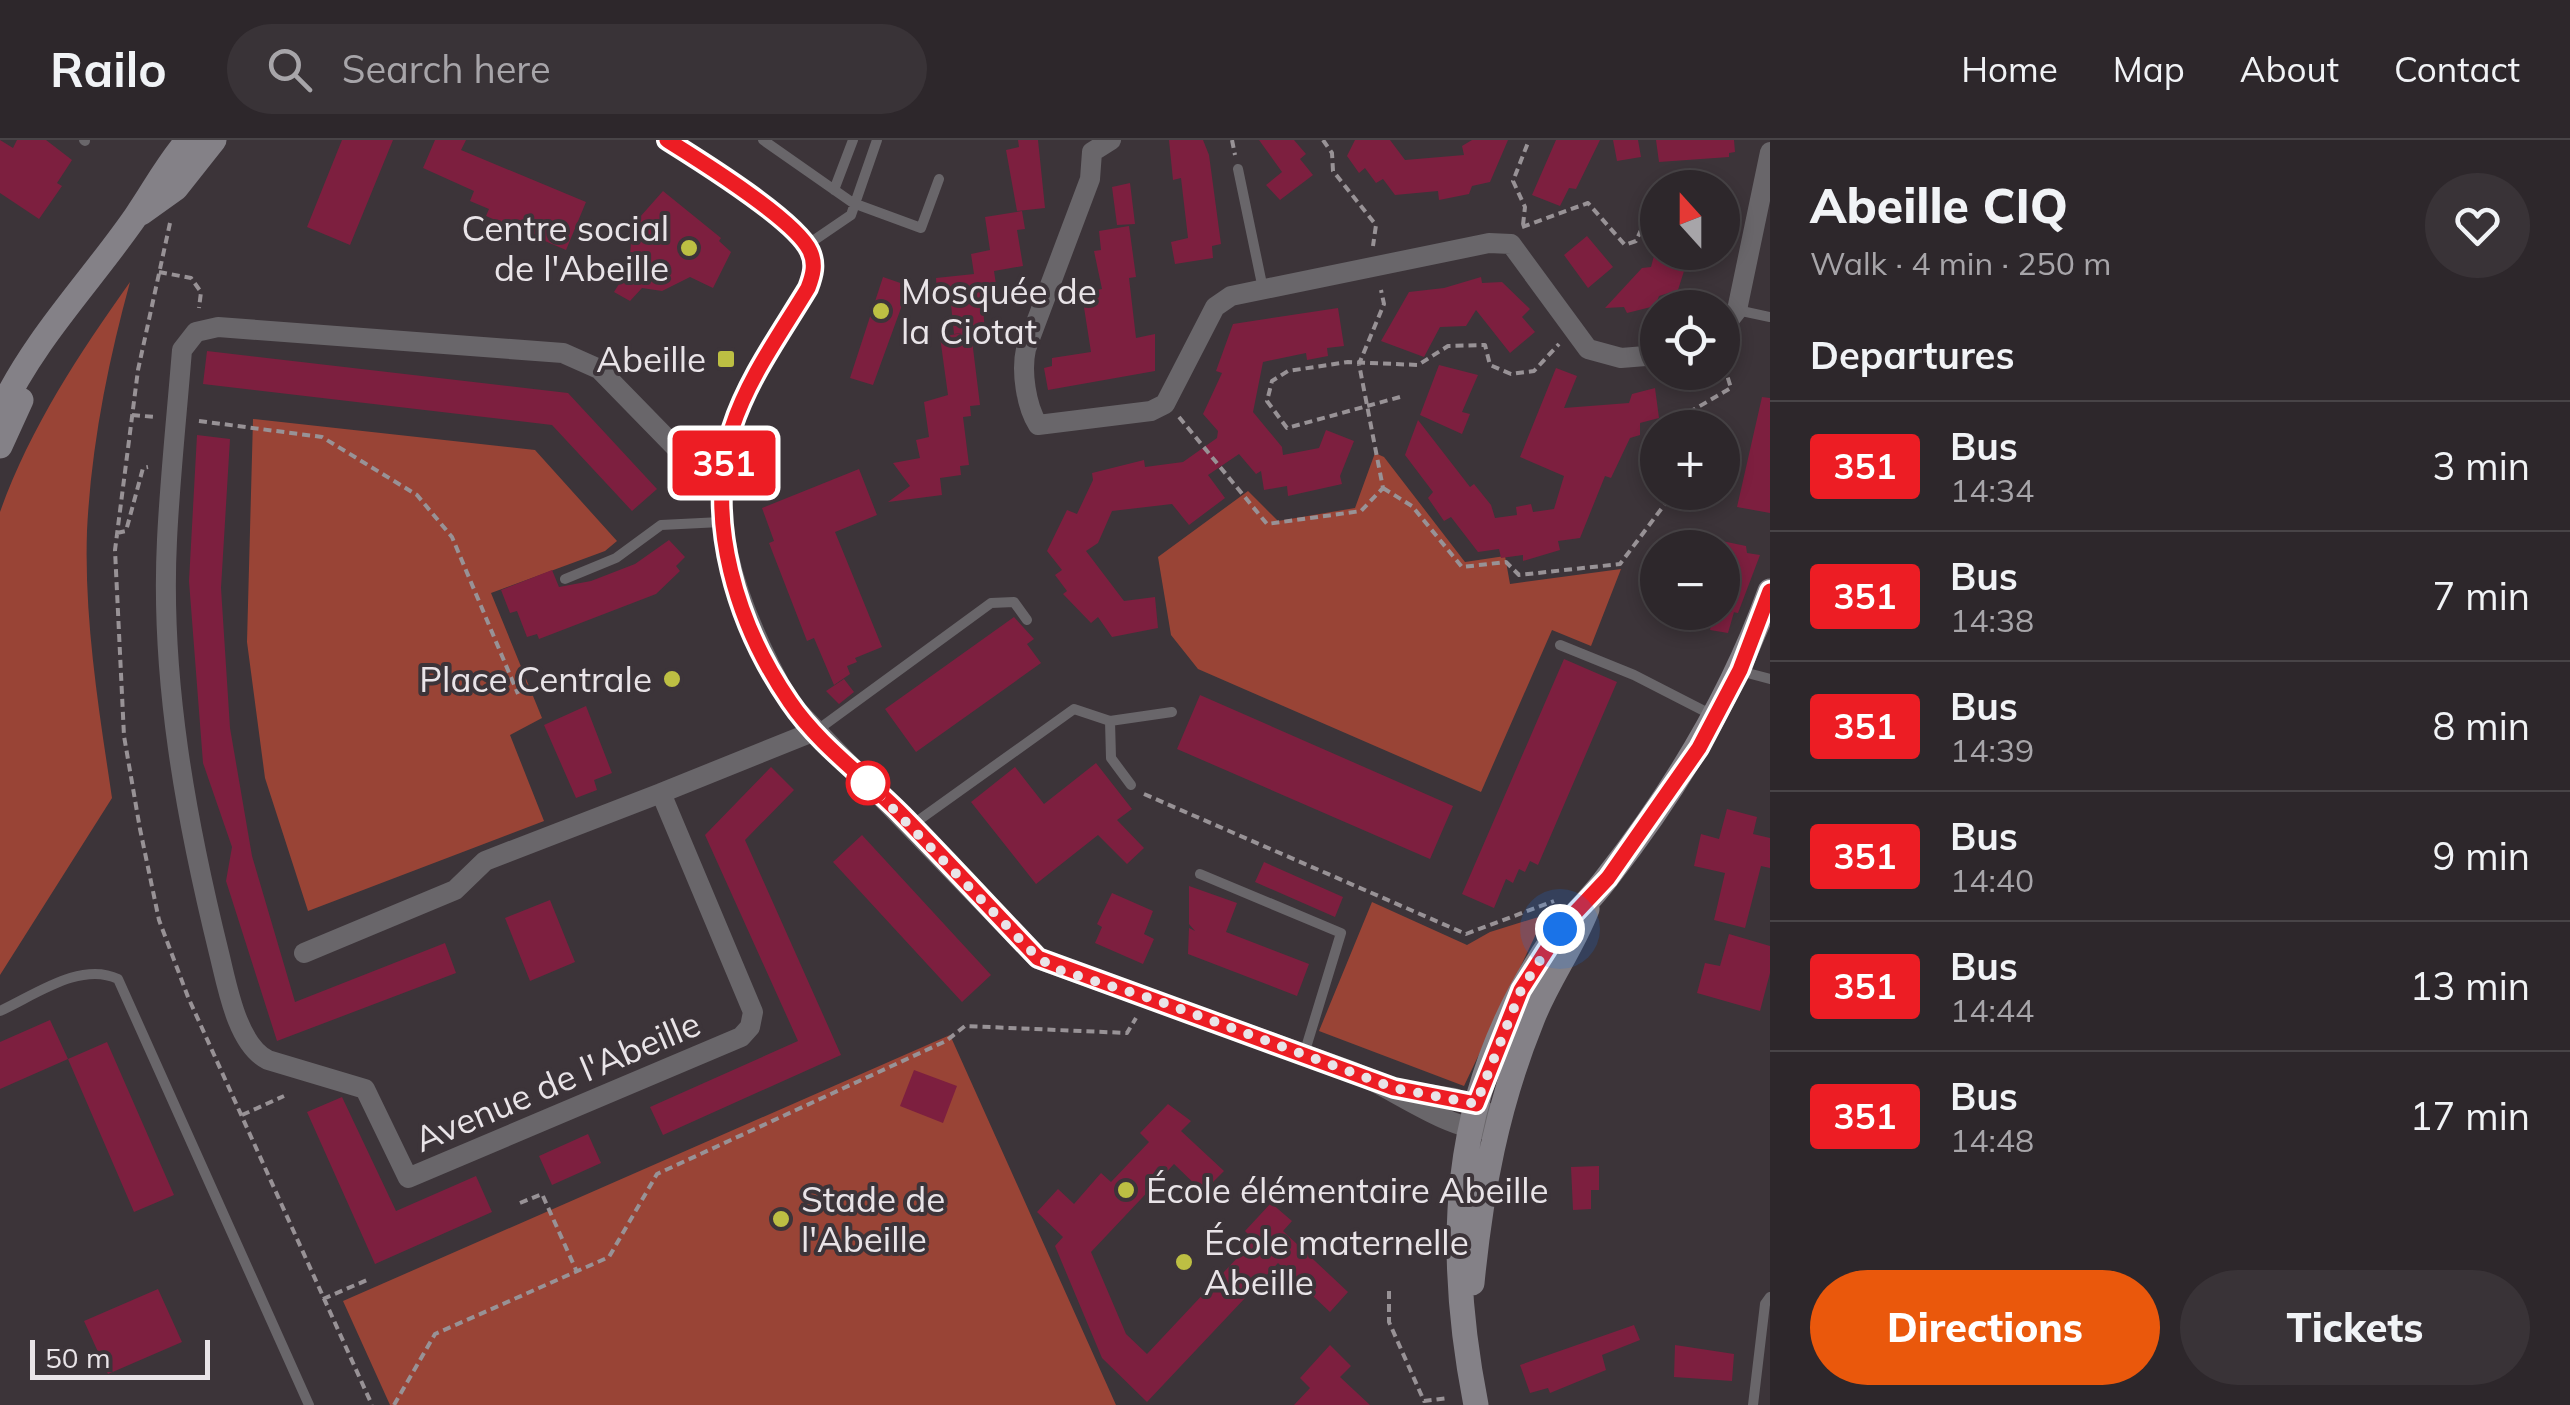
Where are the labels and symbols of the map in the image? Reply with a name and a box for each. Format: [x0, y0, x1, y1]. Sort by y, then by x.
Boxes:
north arrow [1640, 170, 1740, 270]
place label: Centre social de l'Abeille [461, 206, 669, 290]
marker: Centre social de l'Abeille [678, 237, 700, 259]
place label: Mosquée de la Ciotat [901, 269, 1097, 353]
marker: Mosquée de la Ciotat [870, 300, 892, 322]
place label: Abeille [596, 337, 706, 381]
marker: Abeille [715, 348, 737, 370]
line badge: 351 [666, 430, 782, 496]
place label: Place Centrale [419, 657, 652, 701]
marker: Place Centrale [661, 668, 683, 690]
unlabelled marker [847, 762, 889, 804]
your location [1535, 904, 1585, 954]
street label: Avenue de l'Abeille [408, 1001, 706, 1161]
place label: École élémentaire Abeille [1146, 1168, 1549, 1212]
place label: Stade de l'Abeille [801, 1177, 945, 1261]
marker: École élémentaire Abeille [1115, 1179, 1137, 1201]
marker: Stade de l'Abeille [770, 1208, 792, 1230]
place label: École maternelle Abeille [1204, 1220, 1469, 1304]
marker: École maternelle Abeille [1173, 1251, 1195, 1273]
scale bar [30, 1335, 210, 1380]

